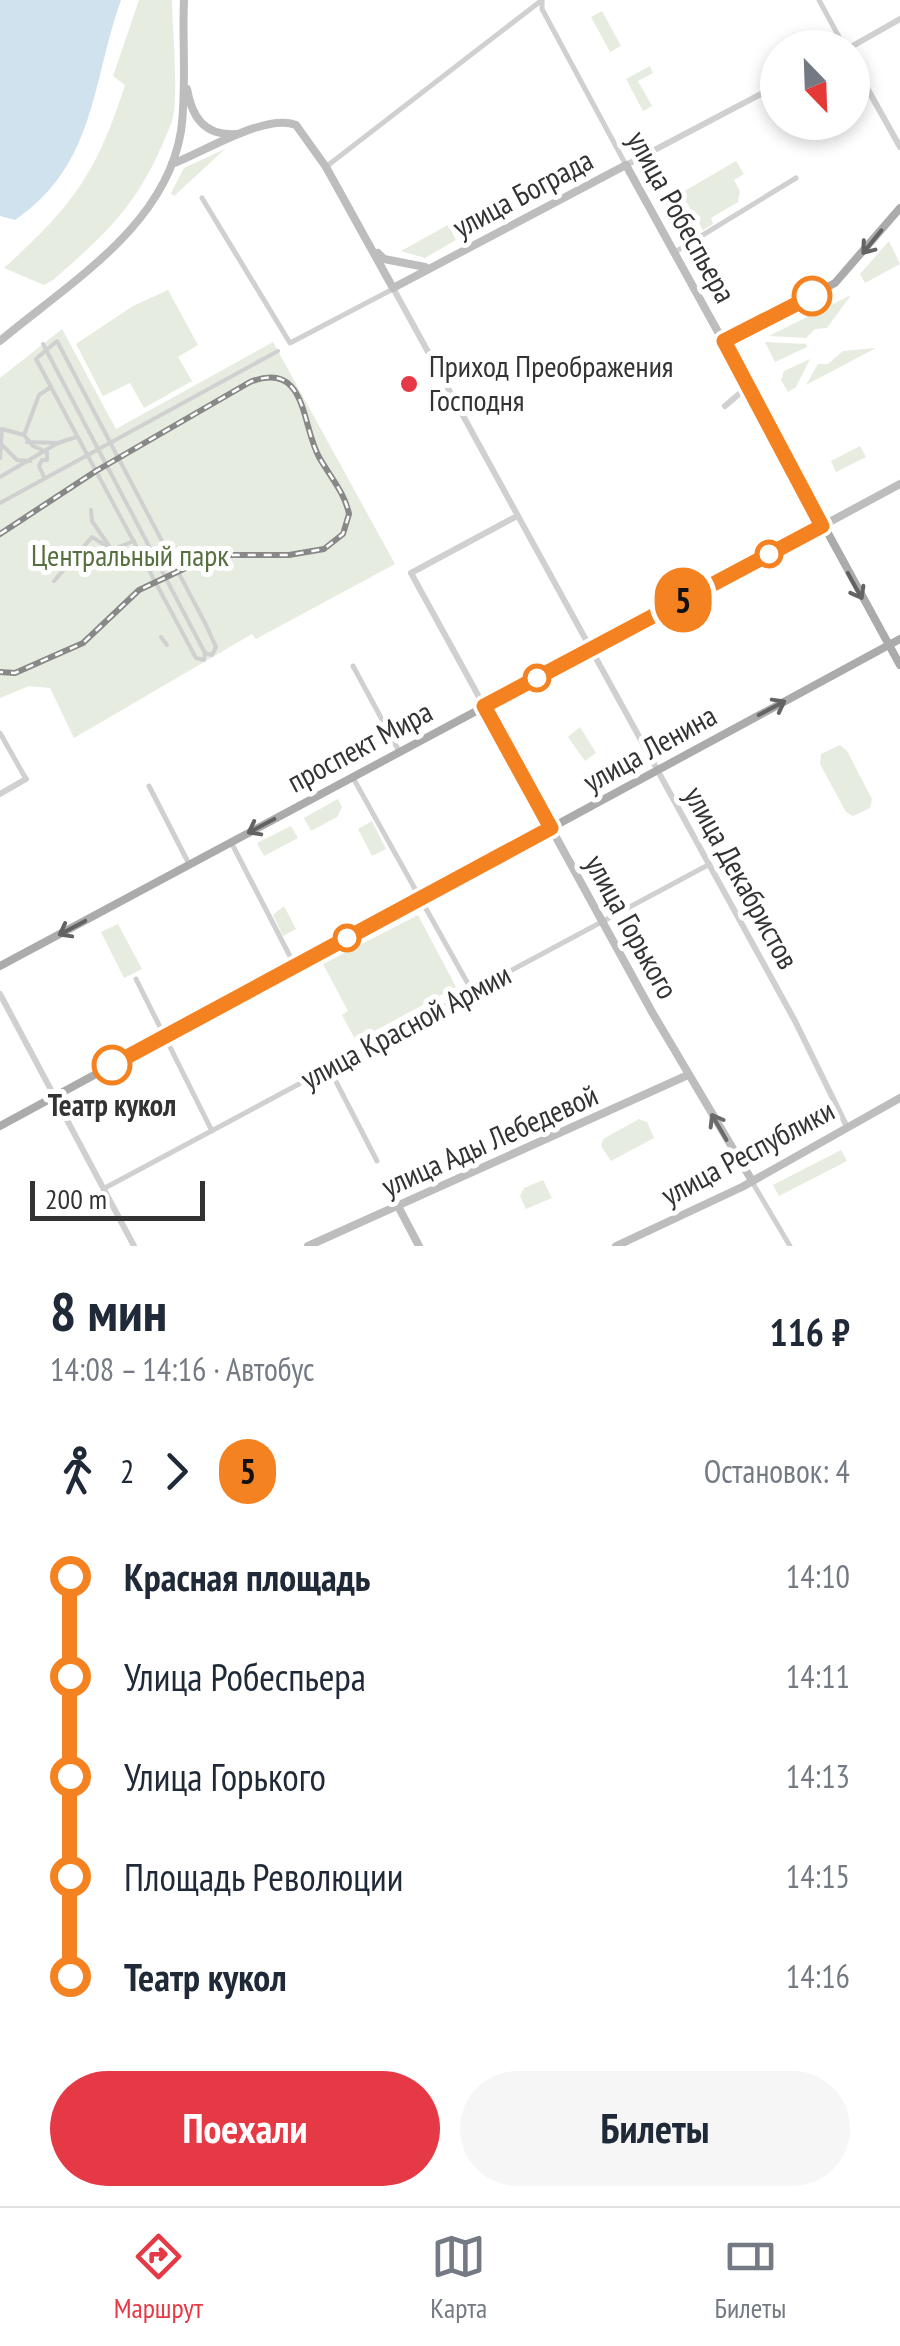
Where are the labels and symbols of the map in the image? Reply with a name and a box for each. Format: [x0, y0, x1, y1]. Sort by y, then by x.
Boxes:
north arrow [760, 30, 870, 140]
street label: улица Робеспьера [619, 123, 746, 309]
street label: улица Бограда [445, 139, 599, 246]
one-way arrow [861, 228, 883, 254]
unlabelled marker [793, 277, 831, 315]
place label: Приход Преображения Господня [429, 346, 673, 419]
marker: Приход Преображения Господня [398, 373, 420, 395]
park label: Центральный парк [31, 535, 229, 574]
unlabelled marker [756, 541, 782, 567]
line badge: 5 [650, 568, 716, 632]
one-way arrow [846, 570, 866, 600]
unlabelled marker [524, 665, 550, 691]
street label: проспект Мира [280, 691, 439, 800]
street label: улица Ленина [576, 695, 723, 800]
one-way arrow [757, 698, 787, 717]
street label: улица Декабристов [676, 779, 809, 975]
one-way arrow [247, 816, 276, 836]
street label: улица Горького [577, 847, 688, 1005]
one-way arrow [58, 918, 87, 938]
unlabelled marker [334, 925, 360, 951]
street label: улица Красной Армии [294, 954, 517, 1097]
marker: Театр кукол [93, 1046, 131, 1084]
street label: улица Ады Лебедевой [375, 1074, 604, 1205]
place label: Театр кукол [48, 1085, 176, 1124]
street label: улица Республики [654, 1090, 841, 1214]
one-way arrow [709, 1113, 729, 1143]
scale bar [30, 1176, 205, 1220]

